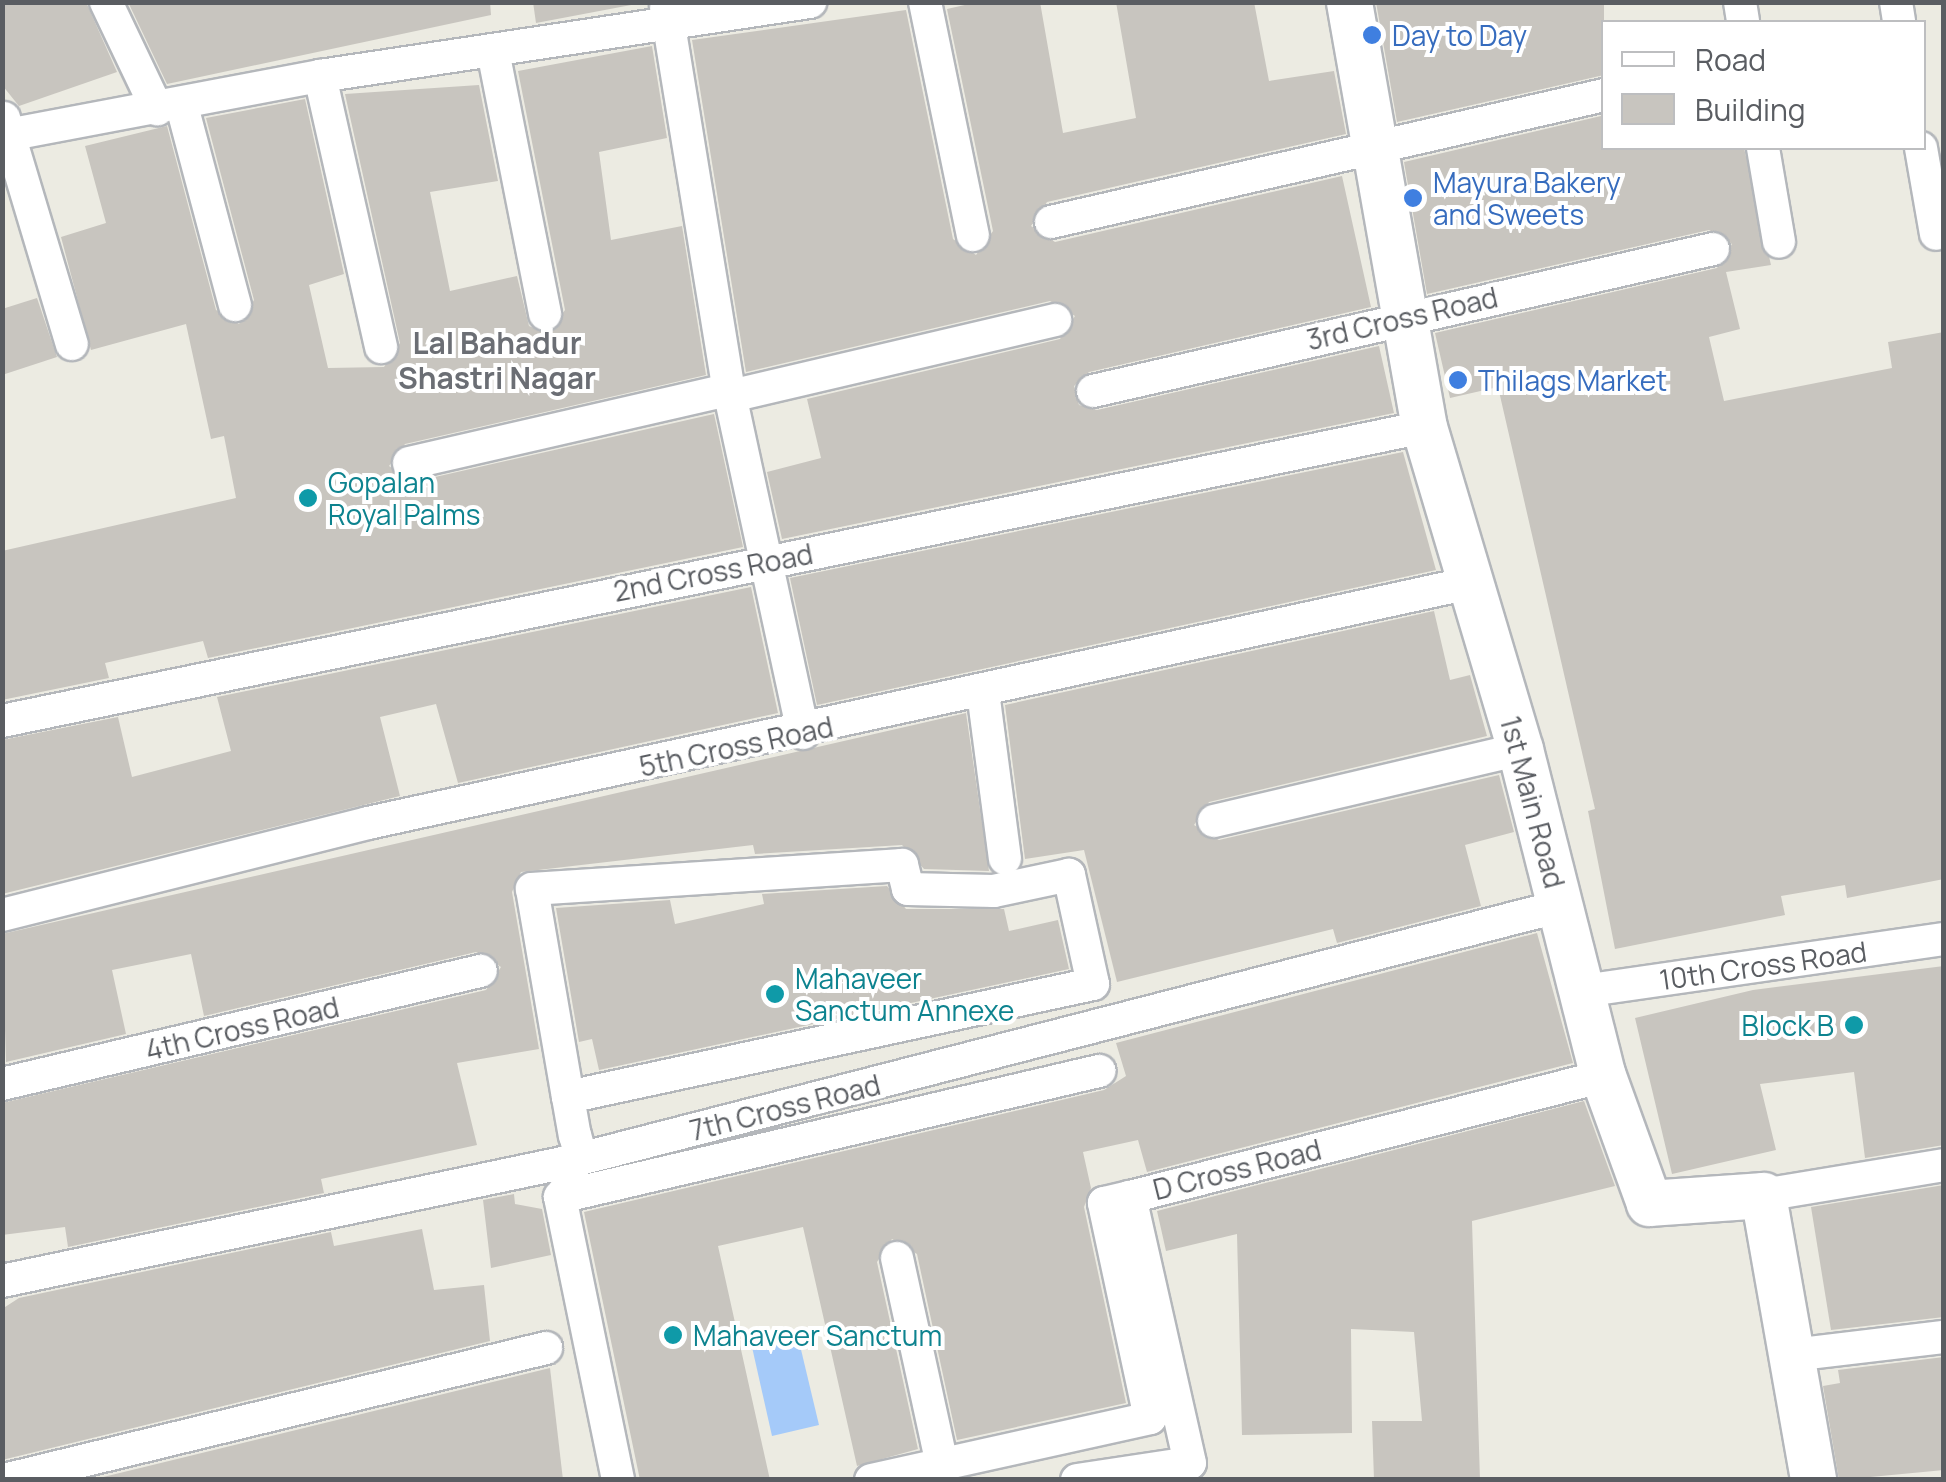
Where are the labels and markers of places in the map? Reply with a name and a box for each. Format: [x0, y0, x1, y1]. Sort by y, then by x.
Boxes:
place label: Day to Day [1392, 18, 1527, 52]
marker: Day to Day [1361, 24, 1383, 46]
place label: Mayura Bakery and Sweets [1433, 165, 1621, 231]
marker: Mayura Bakery and Sweets [1402, 187, 1424, 209]
place label: Thilags Market [1478, 363, 1667, 397]
marker: Thilags Market [1447, 369, 1469, 391]
place label: Gopalan Royal Palms [328, 465, 480, 531]
marker: Gopalan Royal Palms [297, 487, 319, 509]
place label: Mahaveer Sanctum Annexe [795, 961, 1014, 1027]
marker: Mahaveer Sanctum Annexe [764, 983, 786, 1005]
place label: Block B [1742, 1008, 1834, 1042]
marker: Block B [1843, 1014, 1865, 1036]
place label: Mahaveer Sanctum [693, 1318, 942, 1352]
marker: Mahaveer Sanctum [662, 1324, 684, 1346]

